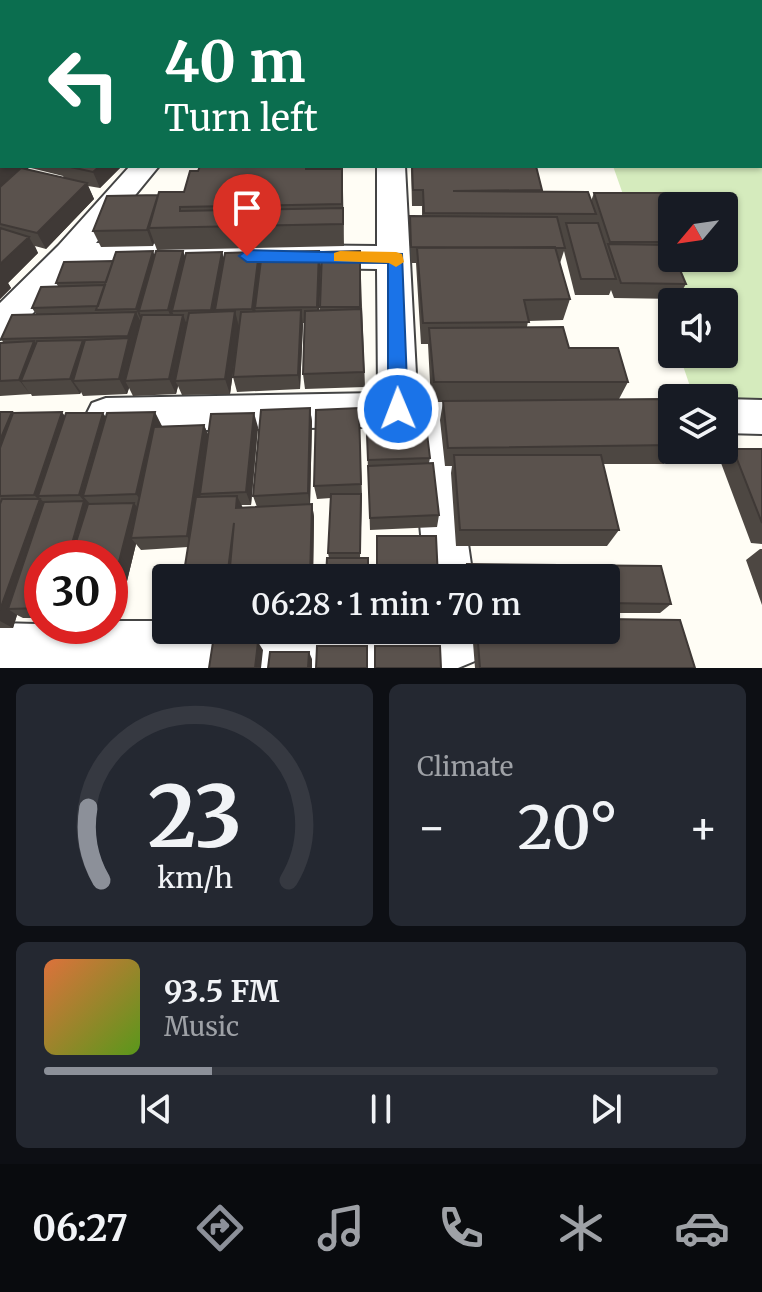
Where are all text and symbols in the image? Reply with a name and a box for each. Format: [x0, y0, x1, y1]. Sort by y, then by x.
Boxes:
text: 40 m [164, 27, 306, 97]
icon: left [32, 32, 136, 136]
text: Turn left [164, 96, 318, 141]
pin [213, 174, 281, 256]
icon: arrive [225, 186, 269, 230]
north arrow [658, 192, 738, 272]
map controls [658, 192, 738, 464]
button: sound [658, 288, 738, 368]
position arrow [356, 367, 440, 451]
button: layers [658, 384, 738, 464]
speed limit sign: 30 [24, 540, 128, 644]
text: 06:28 · 1 min · 70 m [251, 585, 521, 623]
text: Climate [417, 750, 513, 783]
text: 23 [147, 765, 242, 870]
text: 20° [517, 790, 618, 865]
text: − [417, 800, 446, 855]
text: + [689, 800, 718, 855]
text: km/h [157, 860, 232, 896]
text: 93.5 FM [164, 972, 279, 1010]
text: Music [164, 1010, 239, 1043]
icon: previous [134, 1087, 178, 1131]
icon: pause [359, 1087, 403, 1131]
icon: next [584, 1087, 628, 1131]
icon: directions [192, 1200, 248, 1256]
icon: music [313, 1200, 369, 1256]
icon: phone [433, 1200, 489, 1256]
icon: climate [553, 1200, 609, 1256]
icon: car [674, 1200, 730, 1256]
text: 06:27 [32, 1206, 128, 1251]

